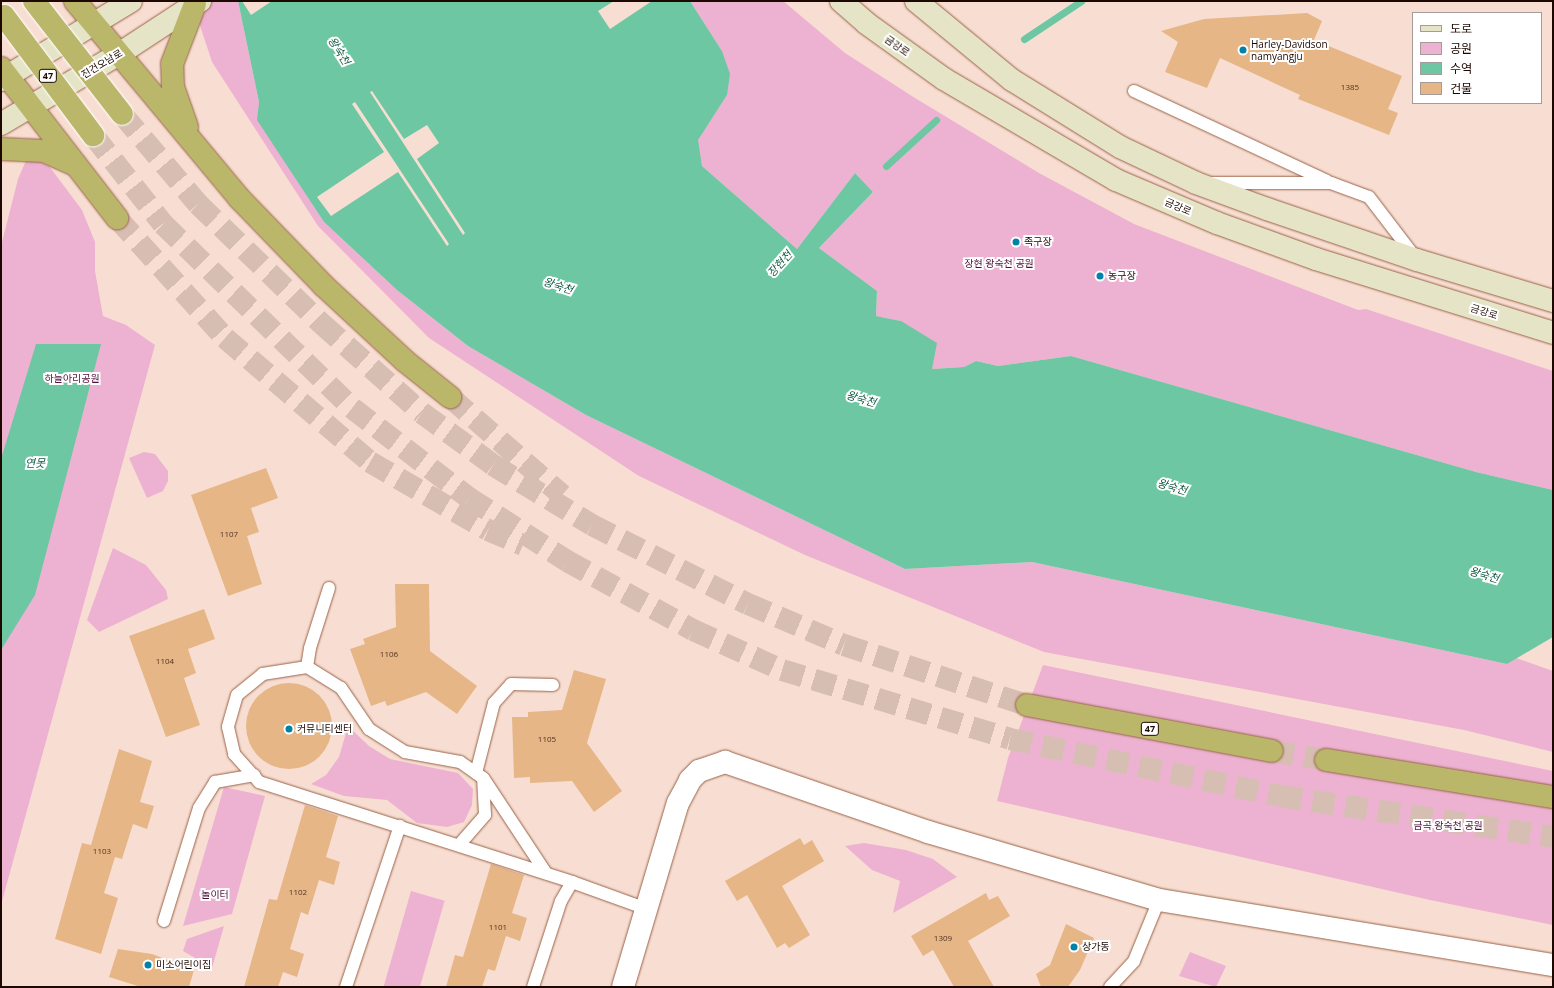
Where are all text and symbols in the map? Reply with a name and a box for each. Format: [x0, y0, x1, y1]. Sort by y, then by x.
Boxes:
legend [1412, 12, 1542, 104]
text: 도로 [1450, 20, 1472, 37]
street label: 금강로 [882, 33, 912, 59]
water label: 왕숙천 [325, 35, 353, 67]
place label: Harley-Davidson namyangju [1251, 38, 1328, 62]
text: 공원 [1450, 40, 1472, 57]
marker: Harley-Davidson namyangju [1238, 45, 1248, 55]
street label: 진건오남로 [79, 47, 125, 81]
text: 수역 [1450, 60, 1472, 77]
road number: 47 [38, 69, 58, 83]
text: 건물 [1450, 80, 1472, 97]
house number: 1385 [1341, 82, 1359, 92]
street label: 금강로 [1163, 196, 1193, 218]
place label: 족구장 [1024, 236, 1052, 248]
marker: 족구장 [1011, 237, 1021, 247]
water label: 장현천 [765, 248, 795, 280]
park label: 장현 왕숙천 공원 [964, 258, 1034, 270]
place label: 농구장 [1108, 270, 1136, 282]
marker: 농구장 [1095, 271, 1105, 281]
water label: 왕숙천 [542, 275, 574, 297]
street label: 금강로 [1469, 302, 1499, 322]
park label: 하늘아리공원 [44, 373, 100, 385]
water label: 왕숙천 [845, 388, 877, 410]
water label: 연못 [25, 456, 45, 470]
water label: 왕숙천 [1156, 476, 1188, 498]
house number: 1107 [220, 529, 238, 539]
water label: 왕숙천 [1468, 564, 1500, 586]
house number: 1106 [380, 649, 398, 659]
house number: 1104 [156, 656, 174, 666]
road number: 47 [1140, 722, 1160, 736]
place label: 커뮤니티센터 [297, 723, 352, 735]
marker: 커뮤니티센터 [284, 724, 294, 734]
house number: 1105 [538, 734, 556, 744]
park label: 금곡 왕숙천 공원 [1413, 820, 1483, 832]
house number: 1103 [93, 846, 111, 856]
house number: 1102 [289, 887, 307, 897]
park label: 놀이터 [201, 889, 229, 901]
house number: 1101 [489, 922, 507, 932]
house number: 1309 [934, 933, 952, 943]
place label: 상가동 [1082, 941, 1110, 953]
marker: 상가동 [1069, 942, 1079, 952]
place label: 미소어린이집 [156, 959, 211, 971]
marker: 미소어린이집 [143, 960, 153, 970]

